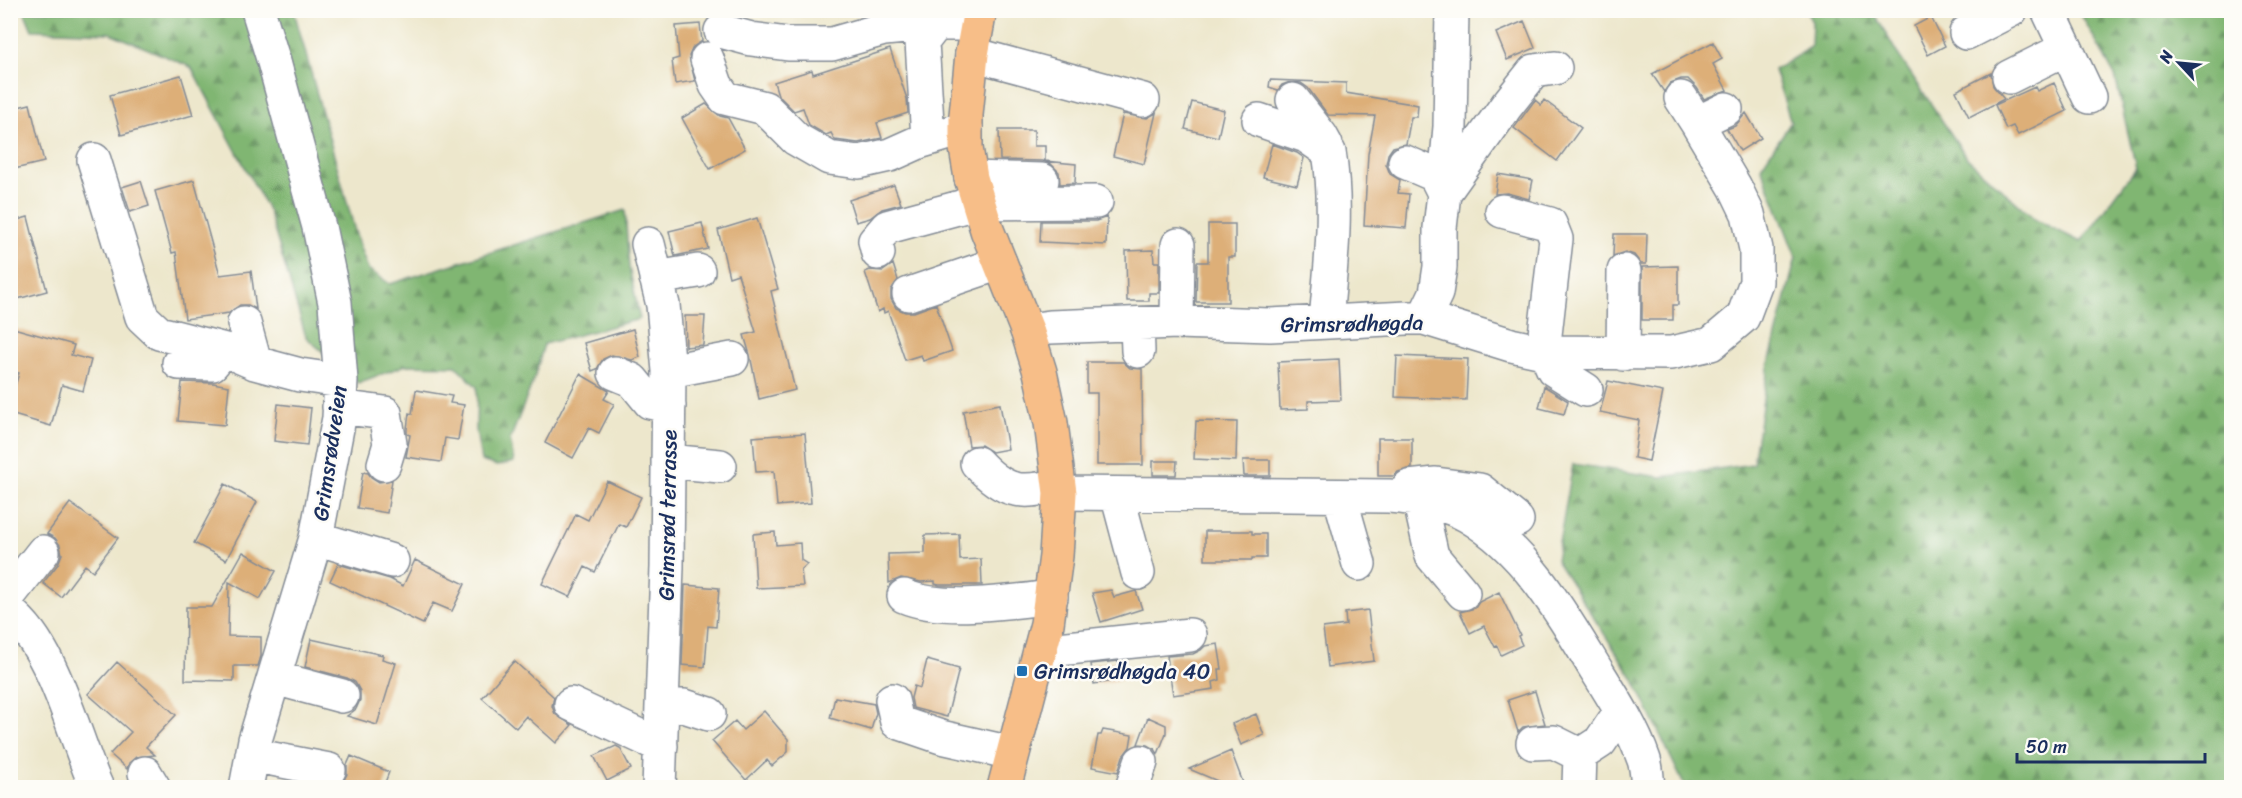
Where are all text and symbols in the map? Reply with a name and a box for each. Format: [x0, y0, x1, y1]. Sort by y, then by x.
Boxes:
north arrow [2149, 33, 2209, 93]
text: N [2150, 44, 2182, 69]
street label: Grimsrødhøgda [1280, 303, 1424, 344]
street label: Grimsrødveien [301, 383, 358, 523]
street label: Grimsrød terrasse [647, 429, 688, 601]
place label: Grimsrødhøgda 40 [1034, 652, 1210, 691]
marker: Grimsrødhøgda 40 [1015, 664, 1029, 678]
scale bar [2017, 726, 2204, 764]
text: 50 m [2026, 731, 2067, 763]

